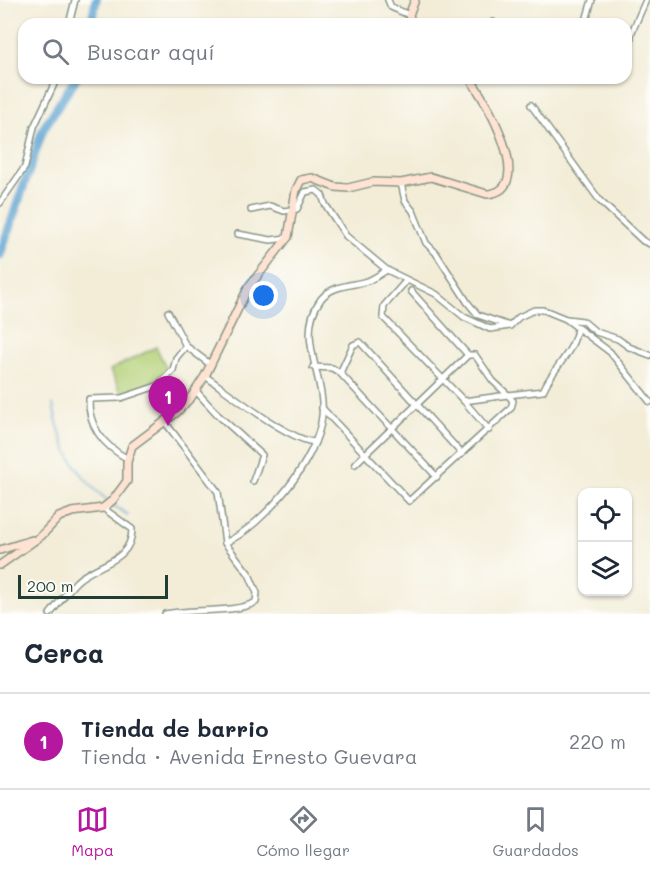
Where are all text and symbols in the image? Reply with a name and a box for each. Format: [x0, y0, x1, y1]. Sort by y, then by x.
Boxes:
search box [18, 18, 632, 84]
icon: search [39, 35, 72, 68]
text: Buscar aquí [87, 37, 215, 66]
your location [249, 281, 278, 310]
pin: 1 [148, 376, 188, 426]
map controls [578, 488, 632, 596]
button: locate [578, 488, 632, 542]
button: layers [578, 542, 632, 596]
scale bar [18, 572, 168, 600]
text: 200 m [27, 575, 74, 596]
text: Cerca [24, 636, 104, 670]
text: Tienda de barrio [81, 714, 269, 743]
text: 1 [39, 728, 48, 754]
text: 220 m [569, 728, 626, 754]
text: Tienda · Avenida Ernesto Guevara [81, 743, 417, 769]
tab: Mapa [71, 803, 114, 860]
tab: Cómo llegar [256, 803, 350, 860]
tab: Guardados [493, 803, 579, 860]

